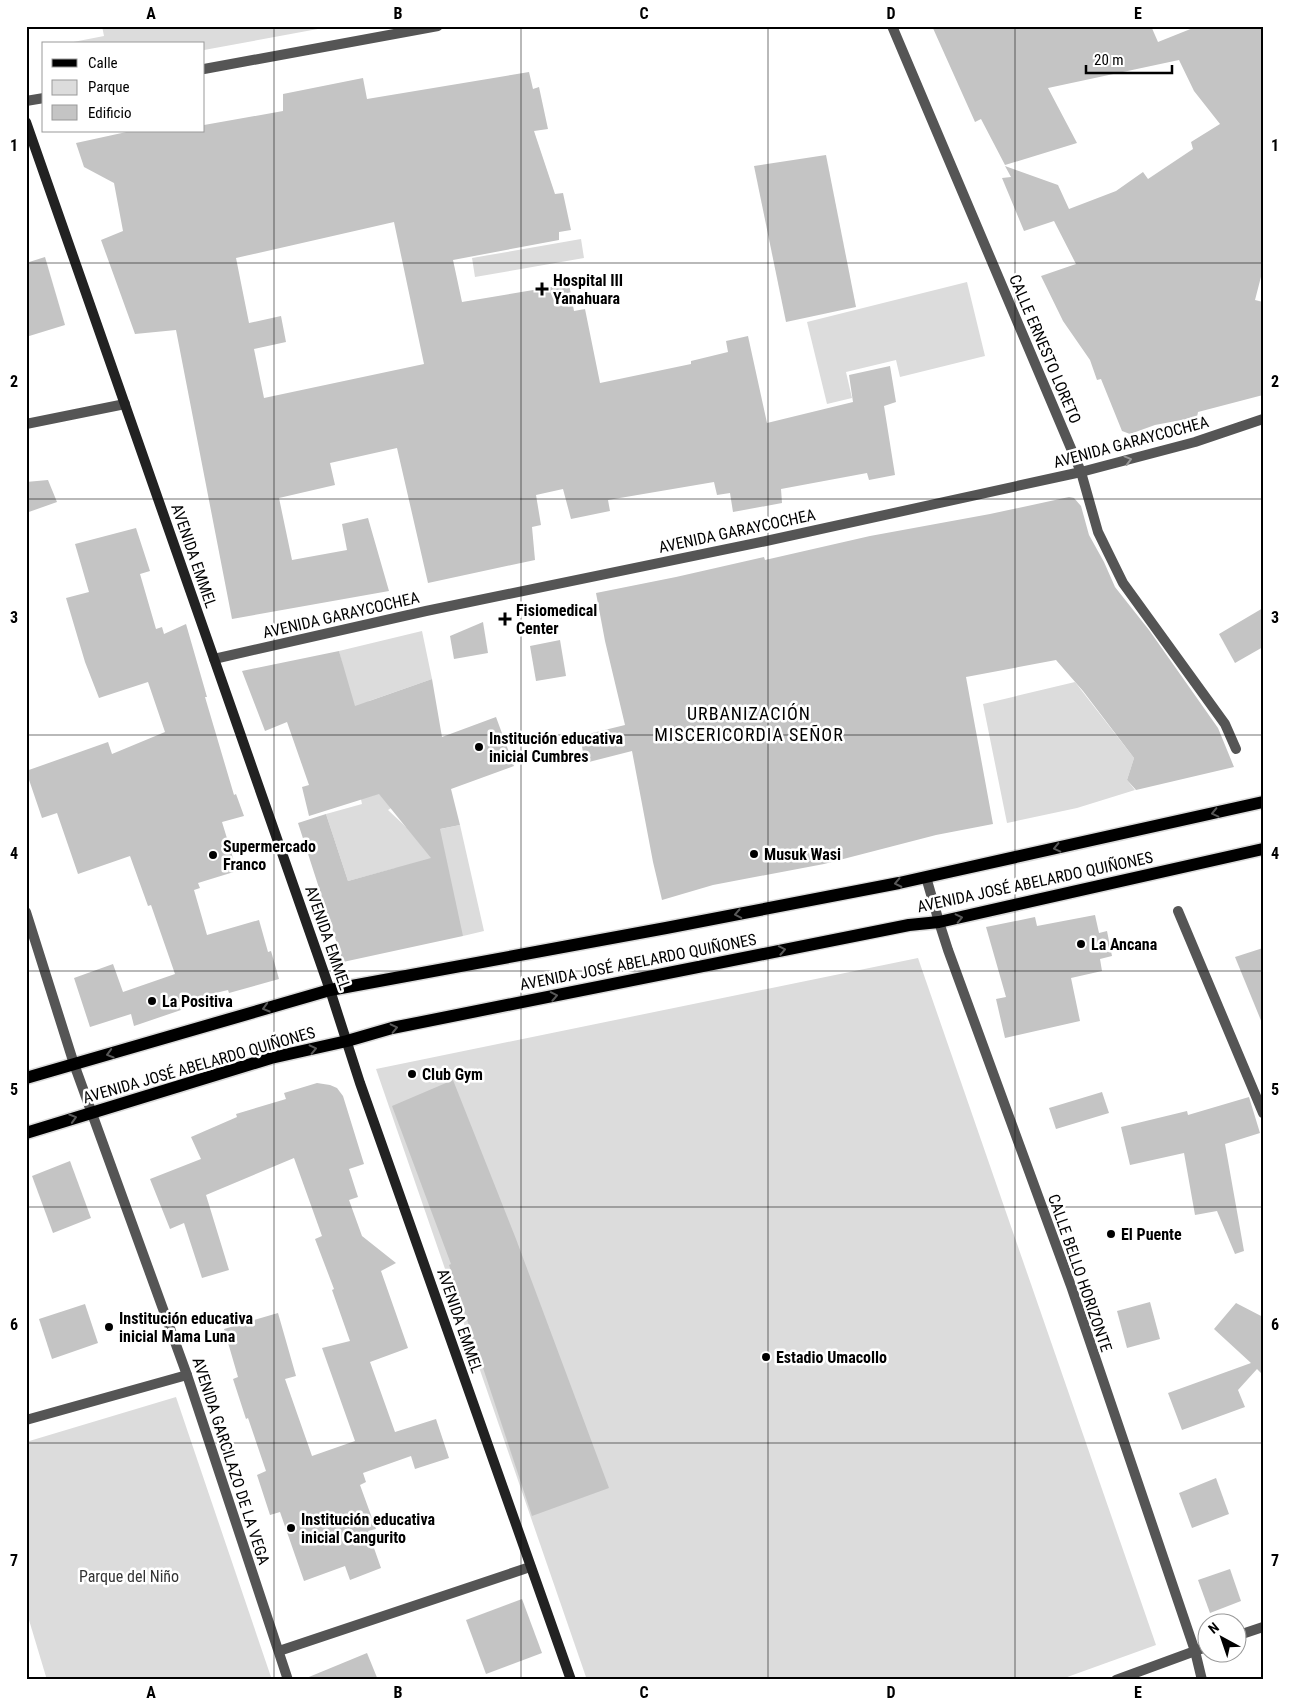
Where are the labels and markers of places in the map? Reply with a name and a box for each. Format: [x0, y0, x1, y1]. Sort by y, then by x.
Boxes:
place label: Hospital III Yanahuara [553, 271, 623, 308]
marker: Hospital III Yanahuara [535, 282, 549, 296]
place label: Fisiomedical Center [516, 601, 597, 638]
marker: Fisiomedical Center [498, 612, 512, 626]
place label: Institución educativa inicial Cumbres [489, 729, 623, 766]
marker: Institución educativa inicial Cumbres [473, 741, 485, 753]
place label: Supermercado Franco [223, 837, 316, 874]
place label: Musuk Wasi [764, 845, 841, 864]
marker: Musuk Wasi [748, 848, 760, 860]
marker: Supermercado Franco [207, 849, 219, 861]
place label: La Ancana [1091, 935, 1158, 954]
marker: La Ancana [1075, 938, 1087, 950]
place label: La Positiva [162, 992, 233, 1011]
marker: La Positiva [146, 995, 158, 1007]
place label: Club Gym [422, 1065, 483, 1084]
marker: Club Gym [406, 1068, 418, 1080]
place label: El Puente [1121, 1225, 1182, 1244]
marker: El Puente [1105, 1228, 1117, 1240]
place label: Institución educativa inicial Mama Luna [119, 1309, 253, 1346]
marker: Institución educativa inicial Mama Luna [103, 1321, 115, 1333]
place label: Estadio Umacollo [776, 1348, 887, 1367]
marker: Estadio Umacollo [760, 1351, 772, 1363]
place label: Institución educativa inicial Cangurito [301, 1510, 435, 1547]
marker: Institución educativa inicial Cangurito [285, 1522, 297, 1534]

